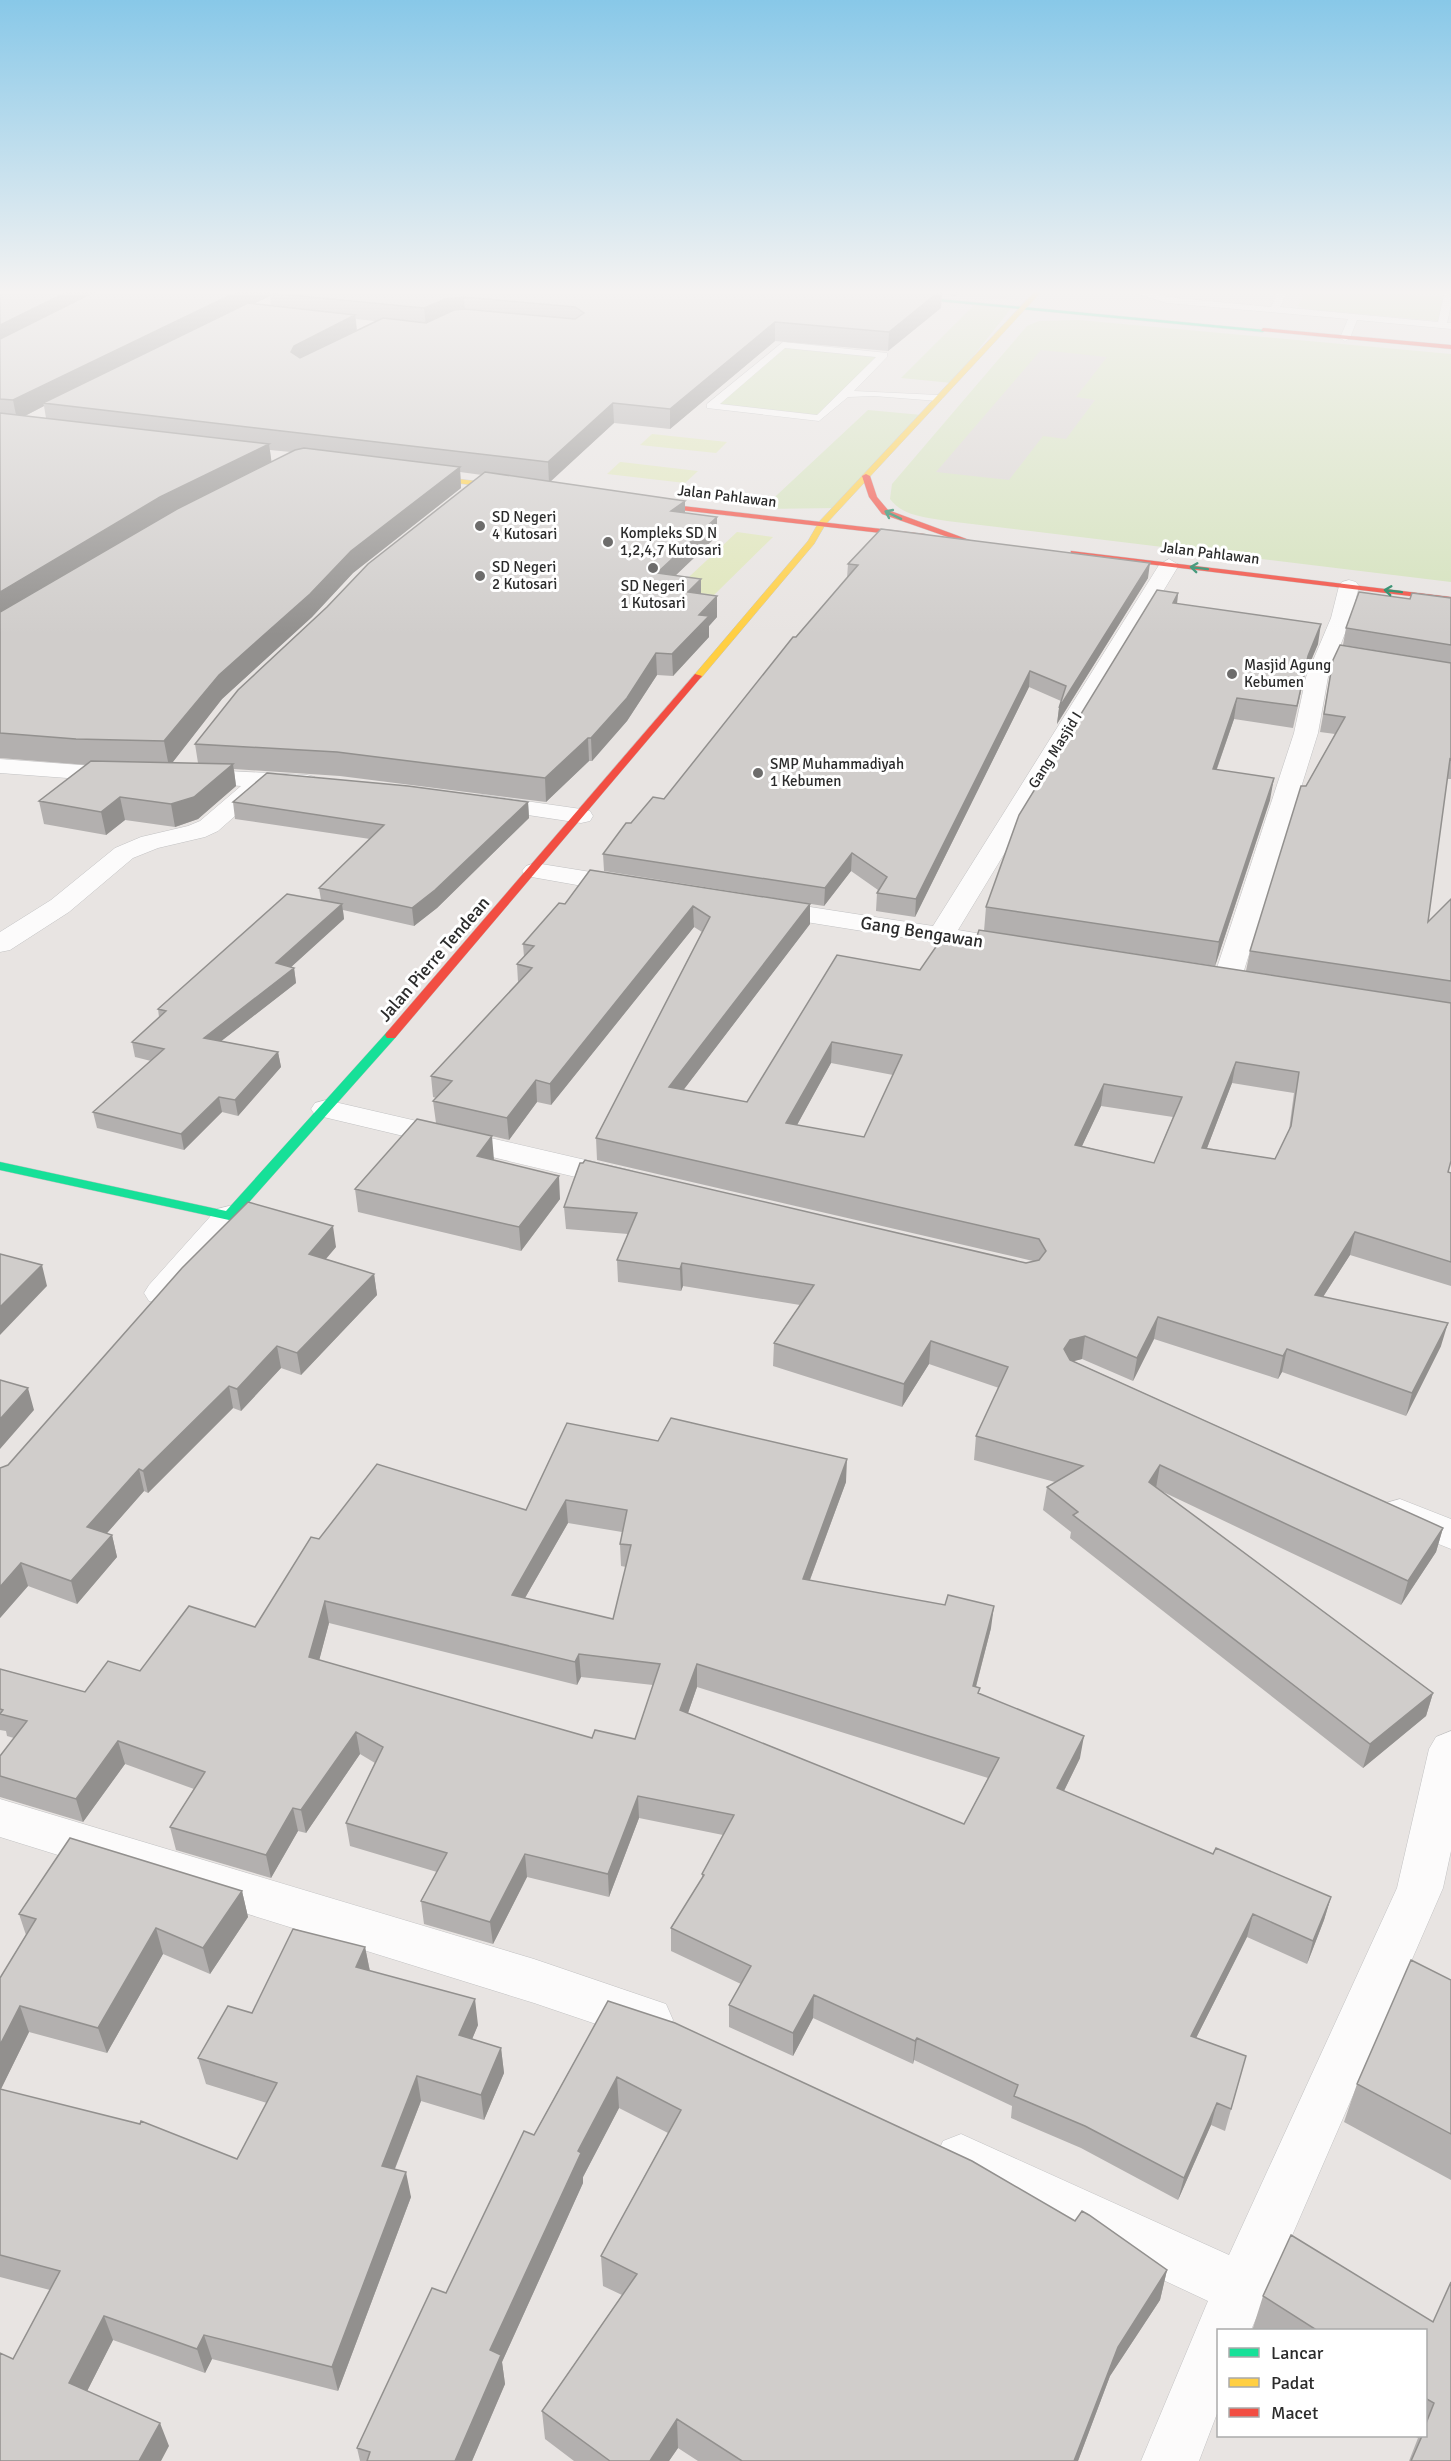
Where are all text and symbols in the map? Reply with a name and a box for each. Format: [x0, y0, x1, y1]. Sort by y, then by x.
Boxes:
street label: Jalan Pahlawan [676, 481, 778, 511]
place label: SD Negeri 4 Kutosari [492, 508, 557, 543]
one-way arrow [884, 508, 902, 520]
marker: SD Negeri 4 Kutosari [473, 519, 487, 533]
place label: Kompleks SD N 1,2,4,7 Kutosari [620, 524, 722, 559]
marker: Kompleks SD N 1,2,4,7 Kutosari [601, 535, 615, 549]
street label: Jalan Pahlawan [1159, 538, 1261, 568]
place label: SD Negeri 2 Kutosari [492, 558, 557, 593]
marker: SD Negeri 1 Kutosari [646, 561, 660, 575]
one-way arrow [1190, 562, 1210, 573]
marker: SD Negeri 2 Kutosari [473, 569, 487, 583]
place label: SD Negeri 1 Kutosari [620, 577, 686, 612]
one-way arrow [1384, 586, 1403, 597]
place label: Masjid Agung Kebumen [1244, 656, 1331, 691]
marker: Masjid Agung Kebumen [1225, 667, 1239, 681]
street label: Gang Masjid I [1024, 708, 1086, 792]
place label: SMP Muhammadiyah 1 Kebumen [770, 755, 904, 790]
marker: SMP Muhammadiyah 1 Kebumen [751, 766, 765, 780]
street label: Jalan Pierre Tendean [374, 892, 494, 1026]
street label: Gang Bengawan [859, 911, 985, 953]
legend [1217, 2329, 1427, 2437]
text: Lancar [1271, 2342, 1324, 2364]
text: Padat [1271, 2372, 1315, 2394]
text: Macet [1271, 2402, 1318, 2424]

